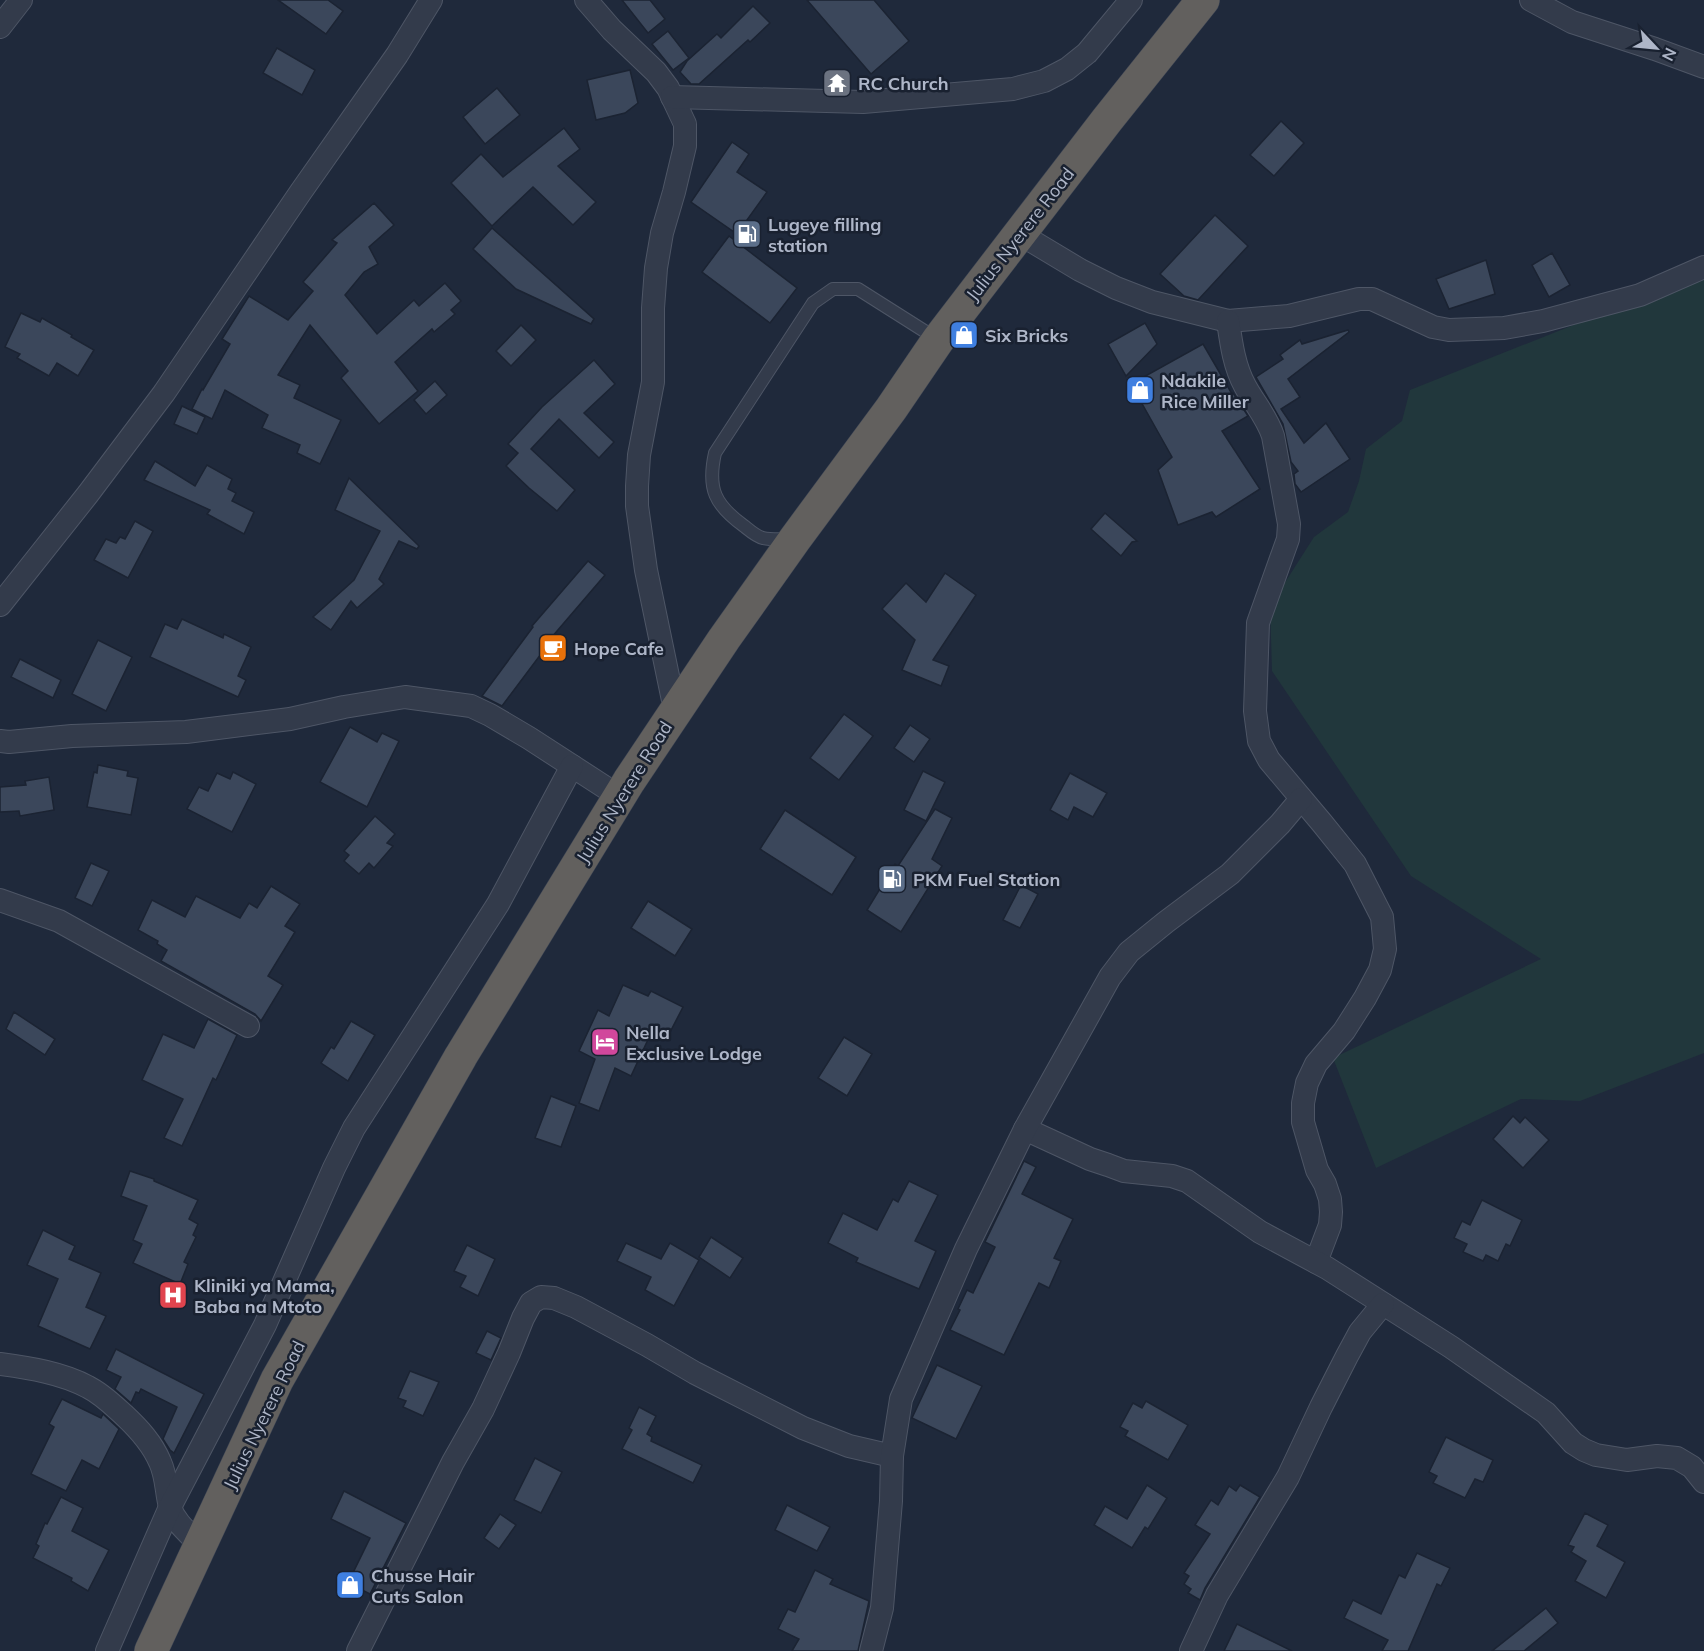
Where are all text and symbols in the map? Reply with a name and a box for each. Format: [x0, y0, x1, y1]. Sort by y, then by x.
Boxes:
north arrow [1626, 18, 1686, 78]
text: N [1658, 45, 1681, 64]
temple icon: RC Church [821, 67, 853, 99]
place label: RC Church [858, 72, 949, 95]
street label: Julius Nyerere Road [961, 163, 1079, 305]
place label: Lugeye filling station [768, 213, 881, 257]
fuel station icon: Lugeye filling station [731, 218, 763, 250]
shop icon: Six Bricks [948, 319, 980, 351]
place label: Six Bricks [985, 324, 1068, 347]
place label: Ndakile Rice Miller [1161, 369, 1250, 413]
shop icon: Ndakile Rice Miller [1124, 374, 1156, 406]
cafe icon: Hope Cafe [537, 632, 569, 664]
place label: Hope Cafe [574, 637, 664, 660]
street label: Julius Nyerere Road [571, 717, 677, 867]
fuel station icon: PKM Fuel Station [876, 863, 908, 895]
place label: PKM Fuel Station [913, 868, 1060, 891]
place label: Nella Exclusive Lodge [626, 1021, 762, 1065]
hotel icon: Nella Exclusive Lodge [589, 1026, 621, 1058]
place label: Kliniki ya Mama, Baba na Mtoto [194, 1274, 335, 1318]
hospital icon: Kliniki ya Mama, Baba na Mtoto [157, 1279, 189, 1311]
street label: Julius Nyerere Road [218, 1337, 310, 1493]
place label: Chusse Hair Cuts Salon [371, 1564, 476, 1608]
shop icon: Chusse Hair Cuts Salon [334, 1569, 366, 1601]

